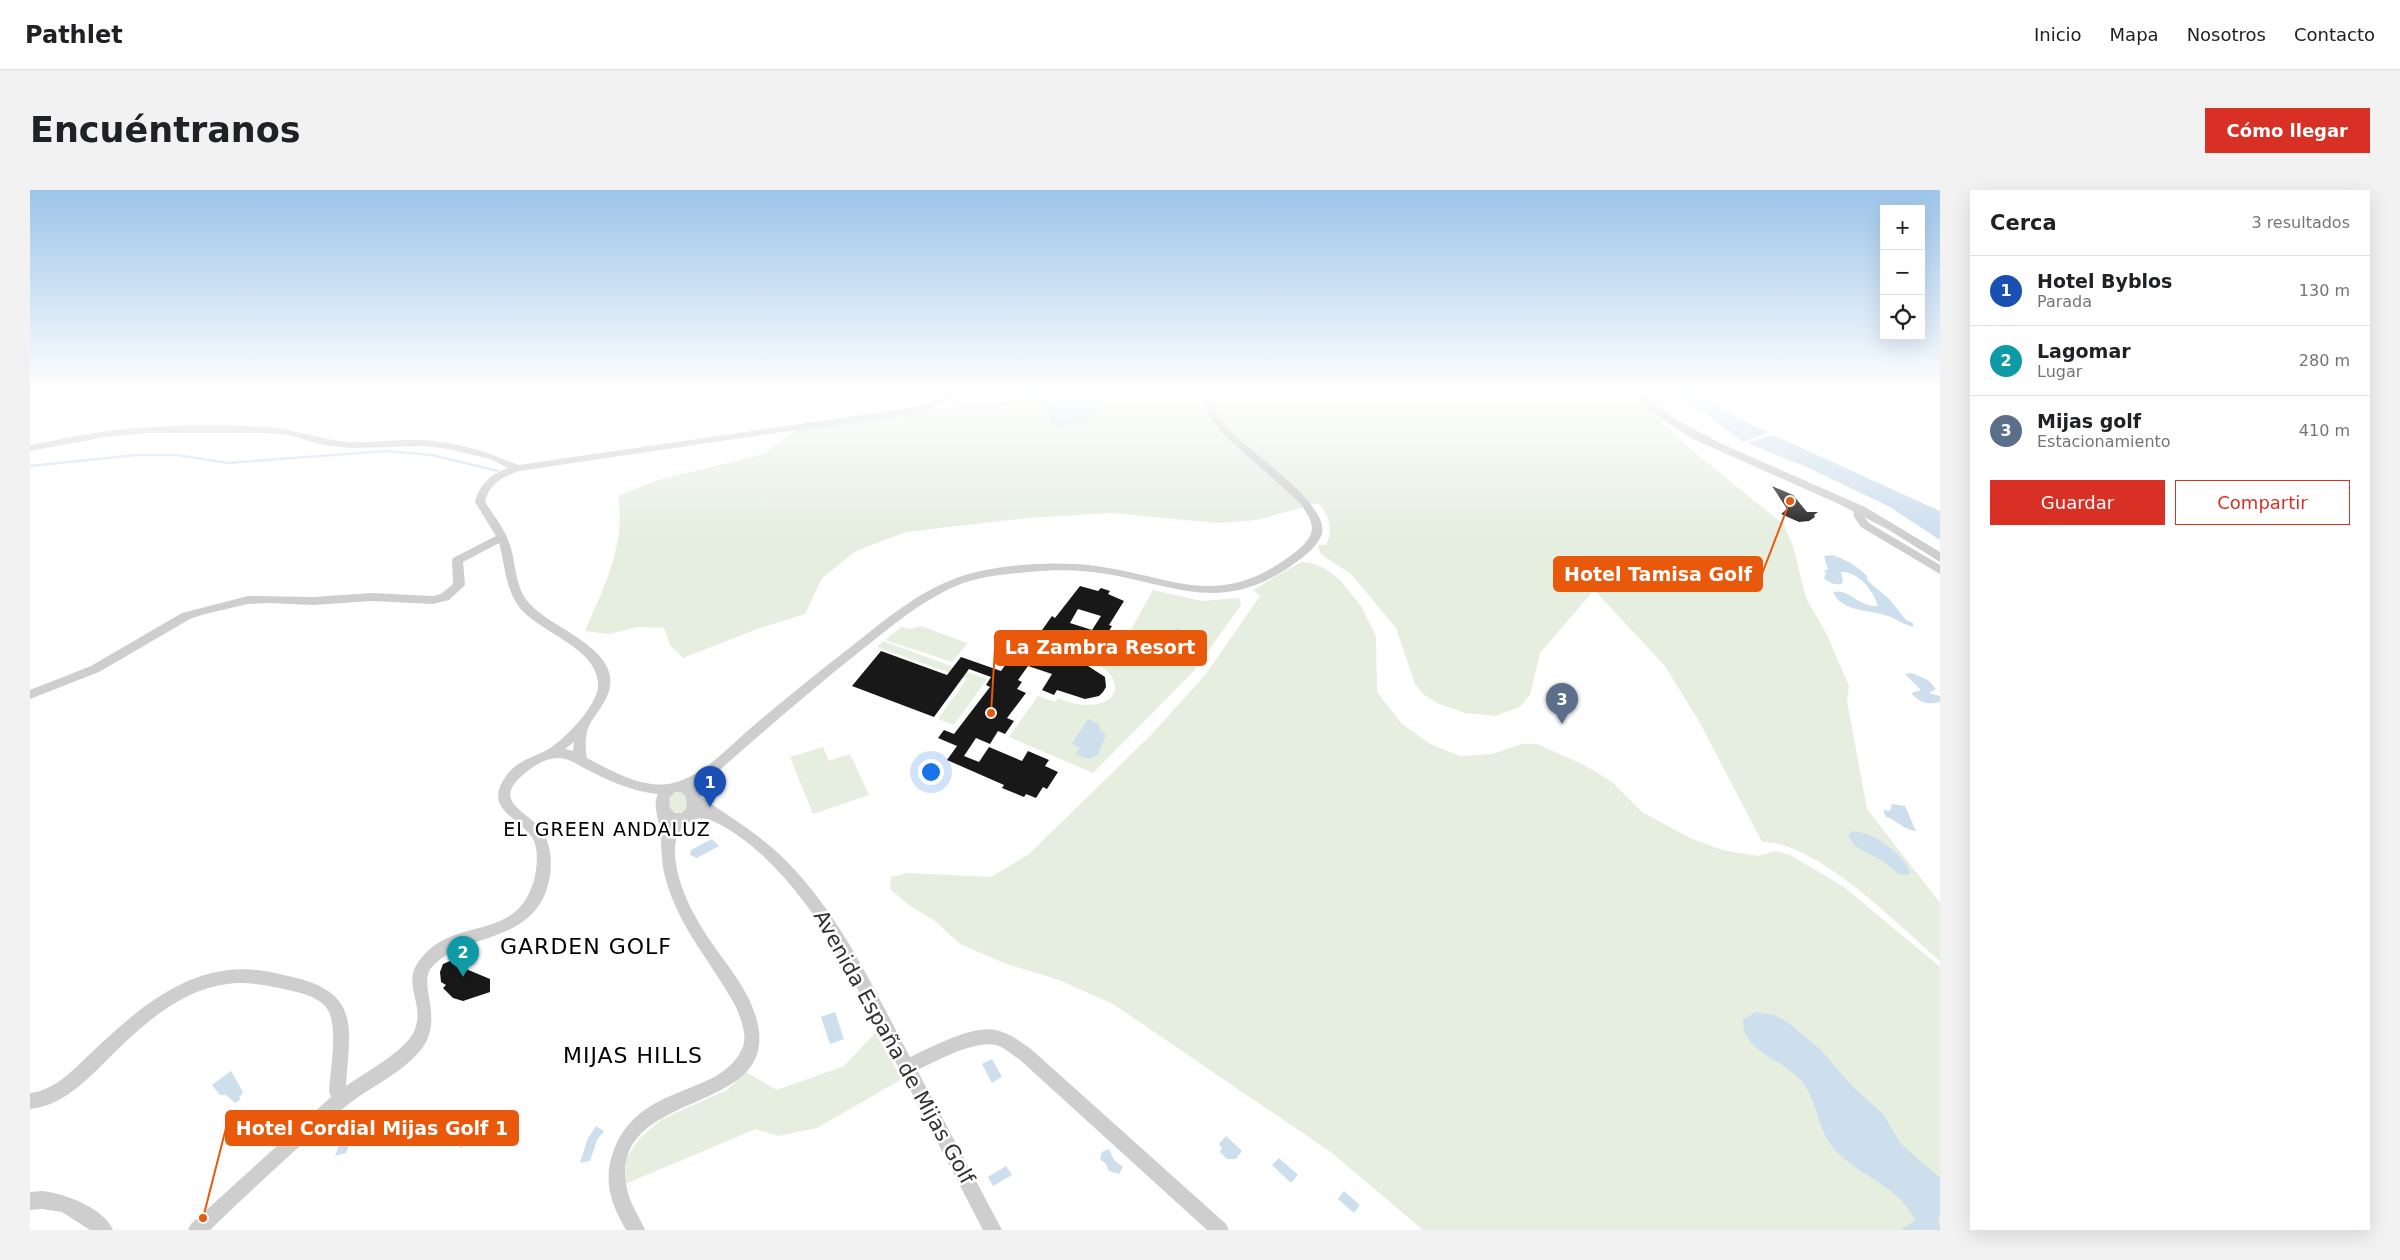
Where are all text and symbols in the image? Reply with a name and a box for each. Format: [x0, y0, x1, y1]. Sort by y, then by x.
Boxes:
text: Pathlet [25, 21, 123, 49]
text: Inicio [2034, 24, 2082, 45]
text: Mapa [2110, 24, 2159, 45]
text: Nosotros [2187, 24, 2266, 45]
text: Contacto [2294, 24, 2375, 45]
button: Cómo llegar [2205, 108, 2370, 153]
text: Encuéntranos [30, 110, 301, 150]
map controls [1880, 205, 1925, 340]
button: + [1880, 205, 1925, 250]
text: Cerca [1990, 211, 2057, 235]
text: 3 resultados [2251, 213, 2350, 232]
button: − [1880, 250, 1925, 295]
text: Hotel Byblos [2037, 270, 2172, 292]
text: 1 [2000, 281, 2012, 300]
text: 130 m [2299, 281, 2350, 300]
text: Parada [2037, 292, 2092, 311]
button: locate [1880, 295, 1925, 340]
text: Lagomar [2037, 340, 2131, 362]
text: 2 [2000, 351, 2012, 370]
text: 280 m [2299, 351, 2350, 370]
text: Lugar [2037, 362, 2082, 381]
text: Mijas golf [2037, 410, 2141, 432]
text: 3 [2000, 421, 2012, 440]
text: 410 m [2299, 421, 2350, 440]
text: Estacionamiento [2037, 432, 2171, 451]
button: Guardar [1990, 480, 2165, 525]
button: Compartir [2175, 480, 2350, 525]
callout: Hotel Tamisa Golf [1554, 557, 1762, 591]
text: Hotel Tamisa Golf [1564, 563, 1753, 585]
callout: La Zambra Resort [995, 631, 1206, 665]
text: La Zambra Resort [1005, 636, 1195, 658]
pin: 3 [1546, 683, 1578, 724]
your location [918, 759, 944, 785]
pin: 1 [694, 766, 726, 807]
district label: EL GREEN ANDALUZ [503, 818, 711, 840]
street label: Avenida España de Mijas Golf [809, 906, 980, 1189]
district label: GARDEN GOLF [500, 934, 672, 959]
pin: 2 [447, 936, 479, 977]
district label: MIJAS HILLS [563, 1043, 703, 1068]
callout: Hotel Cordial Mijas Golf 1 [226, 1111, 518, 1145]
text: Hotel Cordial Mijas Golf 1 [236, 1117, 508, 1139]

